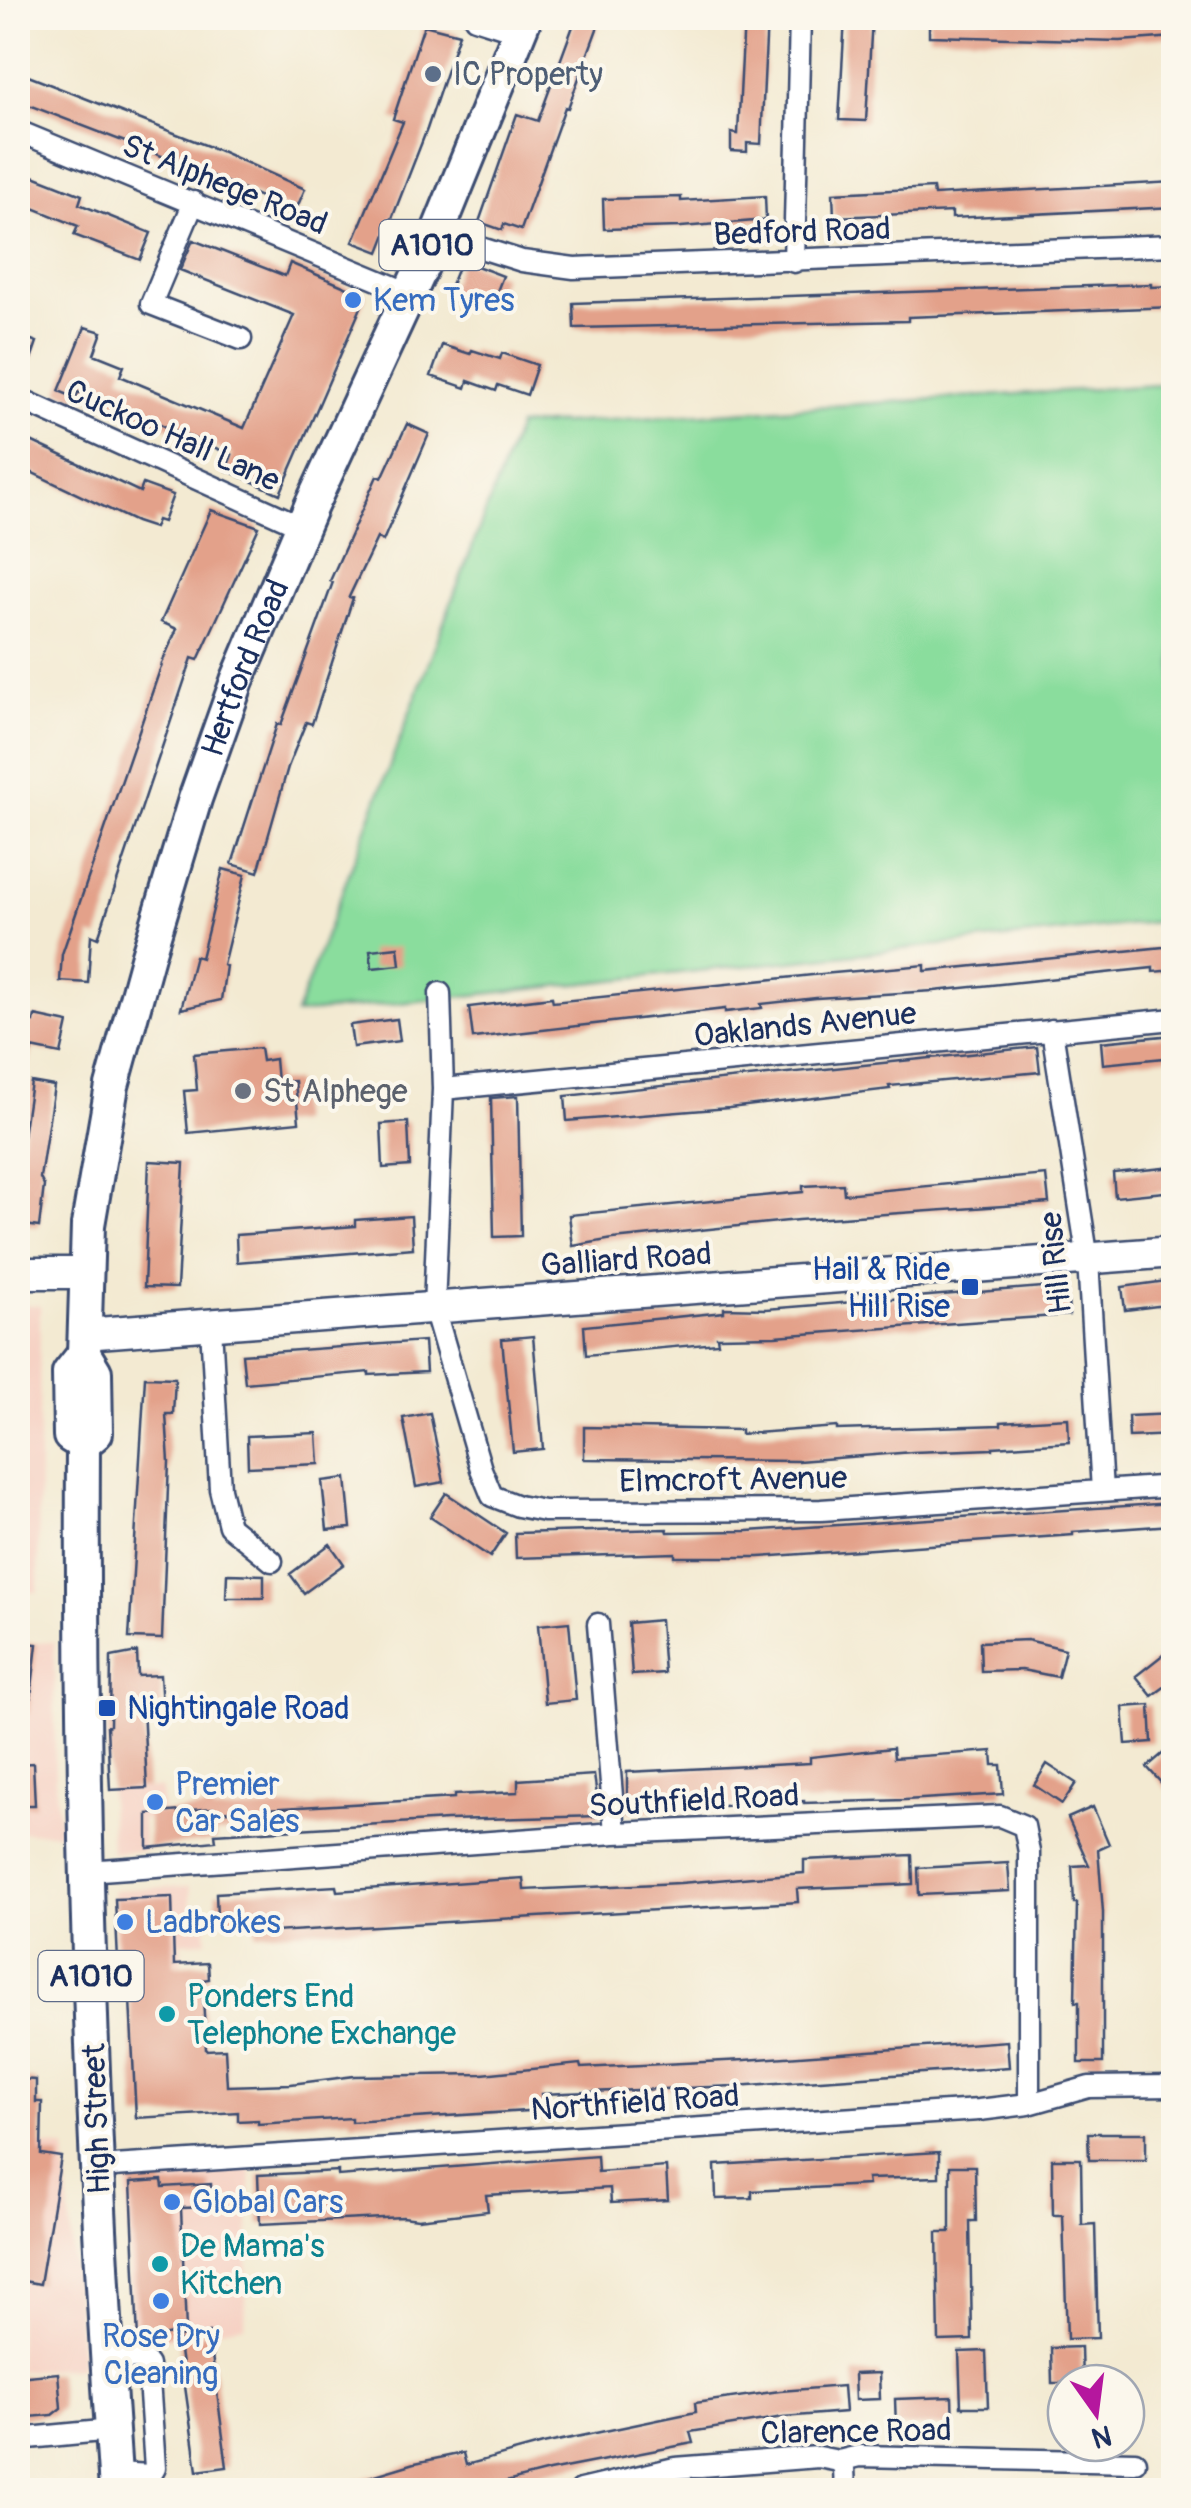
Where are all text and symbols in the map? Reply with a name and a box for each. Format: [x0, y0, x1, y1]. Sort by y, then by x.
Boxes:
place label: IC Property [453, 55, 603, 95]
marker: IC Property [422, 63, 444, 85]
street label: St Alphege Road [116, 126, 333, 244]
street label: Bedford Road [713, 209, 891, 255]
road number: A1010 [380, 220, 484, 270]
place label: Kem Tyres [373, 281, 514, 321]
marker: Kem Tyres [342, 289, 364, 311]
street label: Cuckoo Hall Lane [59, 371, 286, 501]
street label: Hertford Road [193, 574, 299, 762]
street label: Oaklands Avenue [692, 993, 919, 1057]
place label: St Alphege [263, 1072, 408, 1112]
marker: St Alphege [232, 1080, 254, 1102]
street label: Hill Rise [1031, 1210, 1081, 1316]
street label: Galliard Road [539, 1234, 713, 1286]
place label: Hail & Ride Hill Rise [812, 1250, 950, 1327]
marker: Hail & Ride Hill Rise [959, 1276, 981, 1298]
street label: Elmcroft Avenue [619, 1458, 848, 1502]
place label: Nightingale Road [127, 1689, 350, 1729]
marker: Nightingale Road [96, 1697, 118, 1719]
place label: Premier Car Sales [175, 1765, 299, 1842]
street label: Southfield Road [588, 1776, 800, 1826]
marker: Premier Car Sales [144, 1791, 166, 1813]
place label: Ladbrokes [145, 1903, 281, 1943]
marker: Ladbrokes [114, 1911, 136, 1933]
road number: A1010 [38, 1951, 144, 2001]
place label: Ponders End Telephone Exchange [187, 1977, 456, 2054]
marker: Ponders End Telephone Exchange [156, 2003, 178, 2025]
street label: High Street [74, 2043, 120, 2195]
street label: Northfield Road [529, 2076, 741, 2130]
place label: Global Cars [192, 2183, 343, 2223]
marker: Global Cars [161, 2191, 183, 2213]
place label: De Mama's Kitchen [180, 2227, 325, 2304]
marker: De Mama's Kitchen [149, 2253, 171, 2275]
marker: Rose Dry Cleaning [150, 2290, 172, 2312]
place label: Rose Dry Cleaning [102, 2317, 220, 2394]
north arrow [1046, 2363, 1146, 2463]
street label: Clarence Road [760, 2410, 952, 2454]
text: N [1088, 2417, 1115, 2455]

